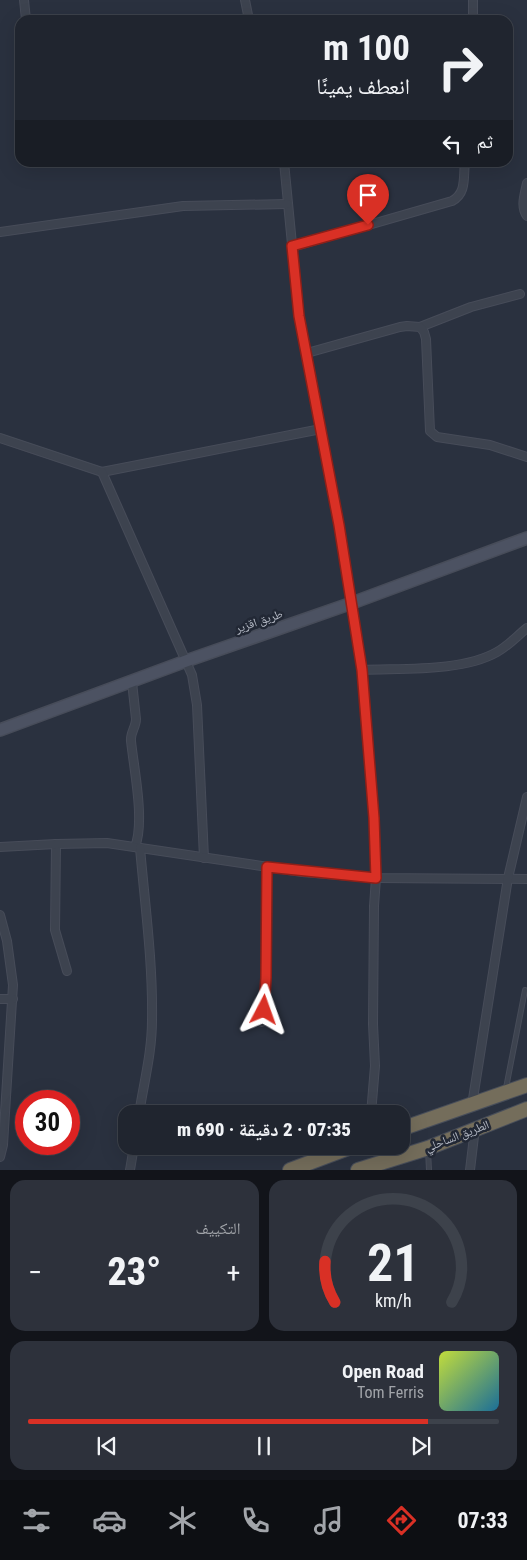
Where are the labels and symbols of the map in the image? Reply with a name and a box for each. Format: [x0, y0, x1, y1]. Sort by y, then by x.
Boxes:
pin [347, 174, 389, 225]
street label: طريق اقزير [233, 606, 285, 636]
position arrow [237, 983, 289, 1035]
speed limit sign: 30 [15, 1090, 80, 1155]
street label: الطريق الساحلي [423, 1117, 492, 1157]

